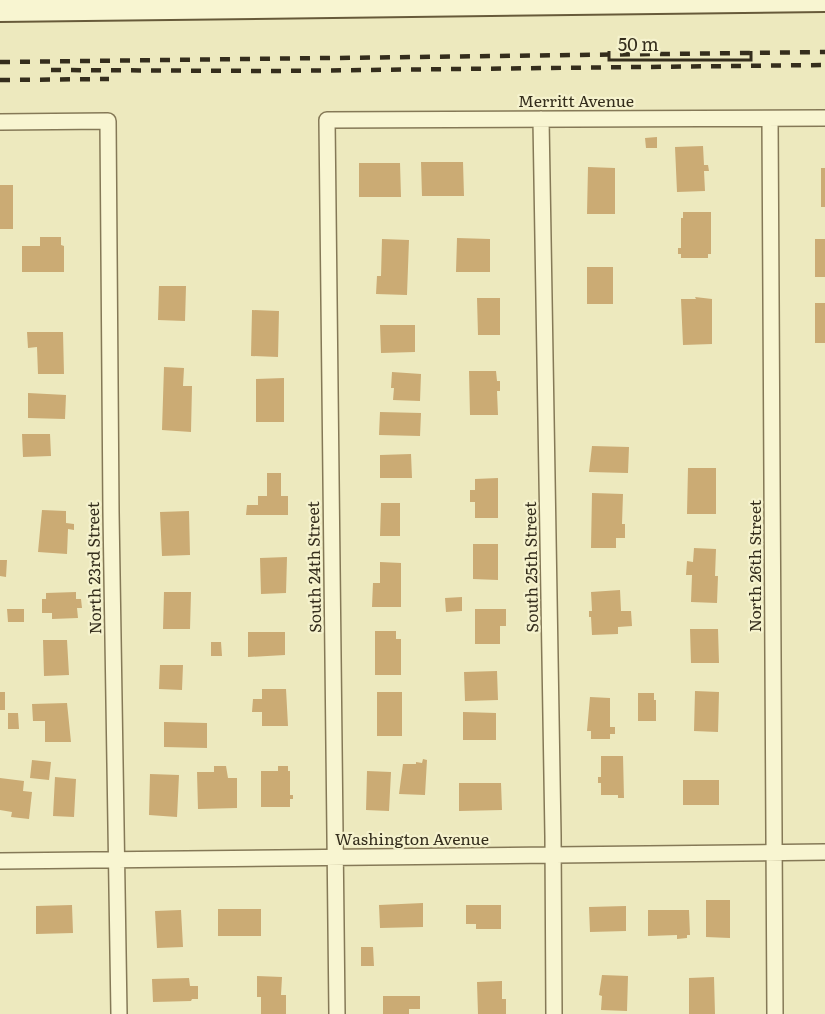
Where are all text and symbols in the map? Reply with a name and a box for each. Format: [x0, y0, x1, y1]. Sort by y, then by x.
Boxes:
scale bar [609, 24, 752, 62]
text: 50 m [618, 30, 659, 57]
street label: Merritt Avenue [518, 88, 634, 112]
street label: North 26th Street [742, 499, 766, 632]
street label: South 24th Street [300, 500, 326, 633]
street label: North 23rd Street [80, 501, 106, 634]
street label: South 25th Street [517, 501, 543, 633]
street label: Washington Avenue [335, 826, 489, 850]

